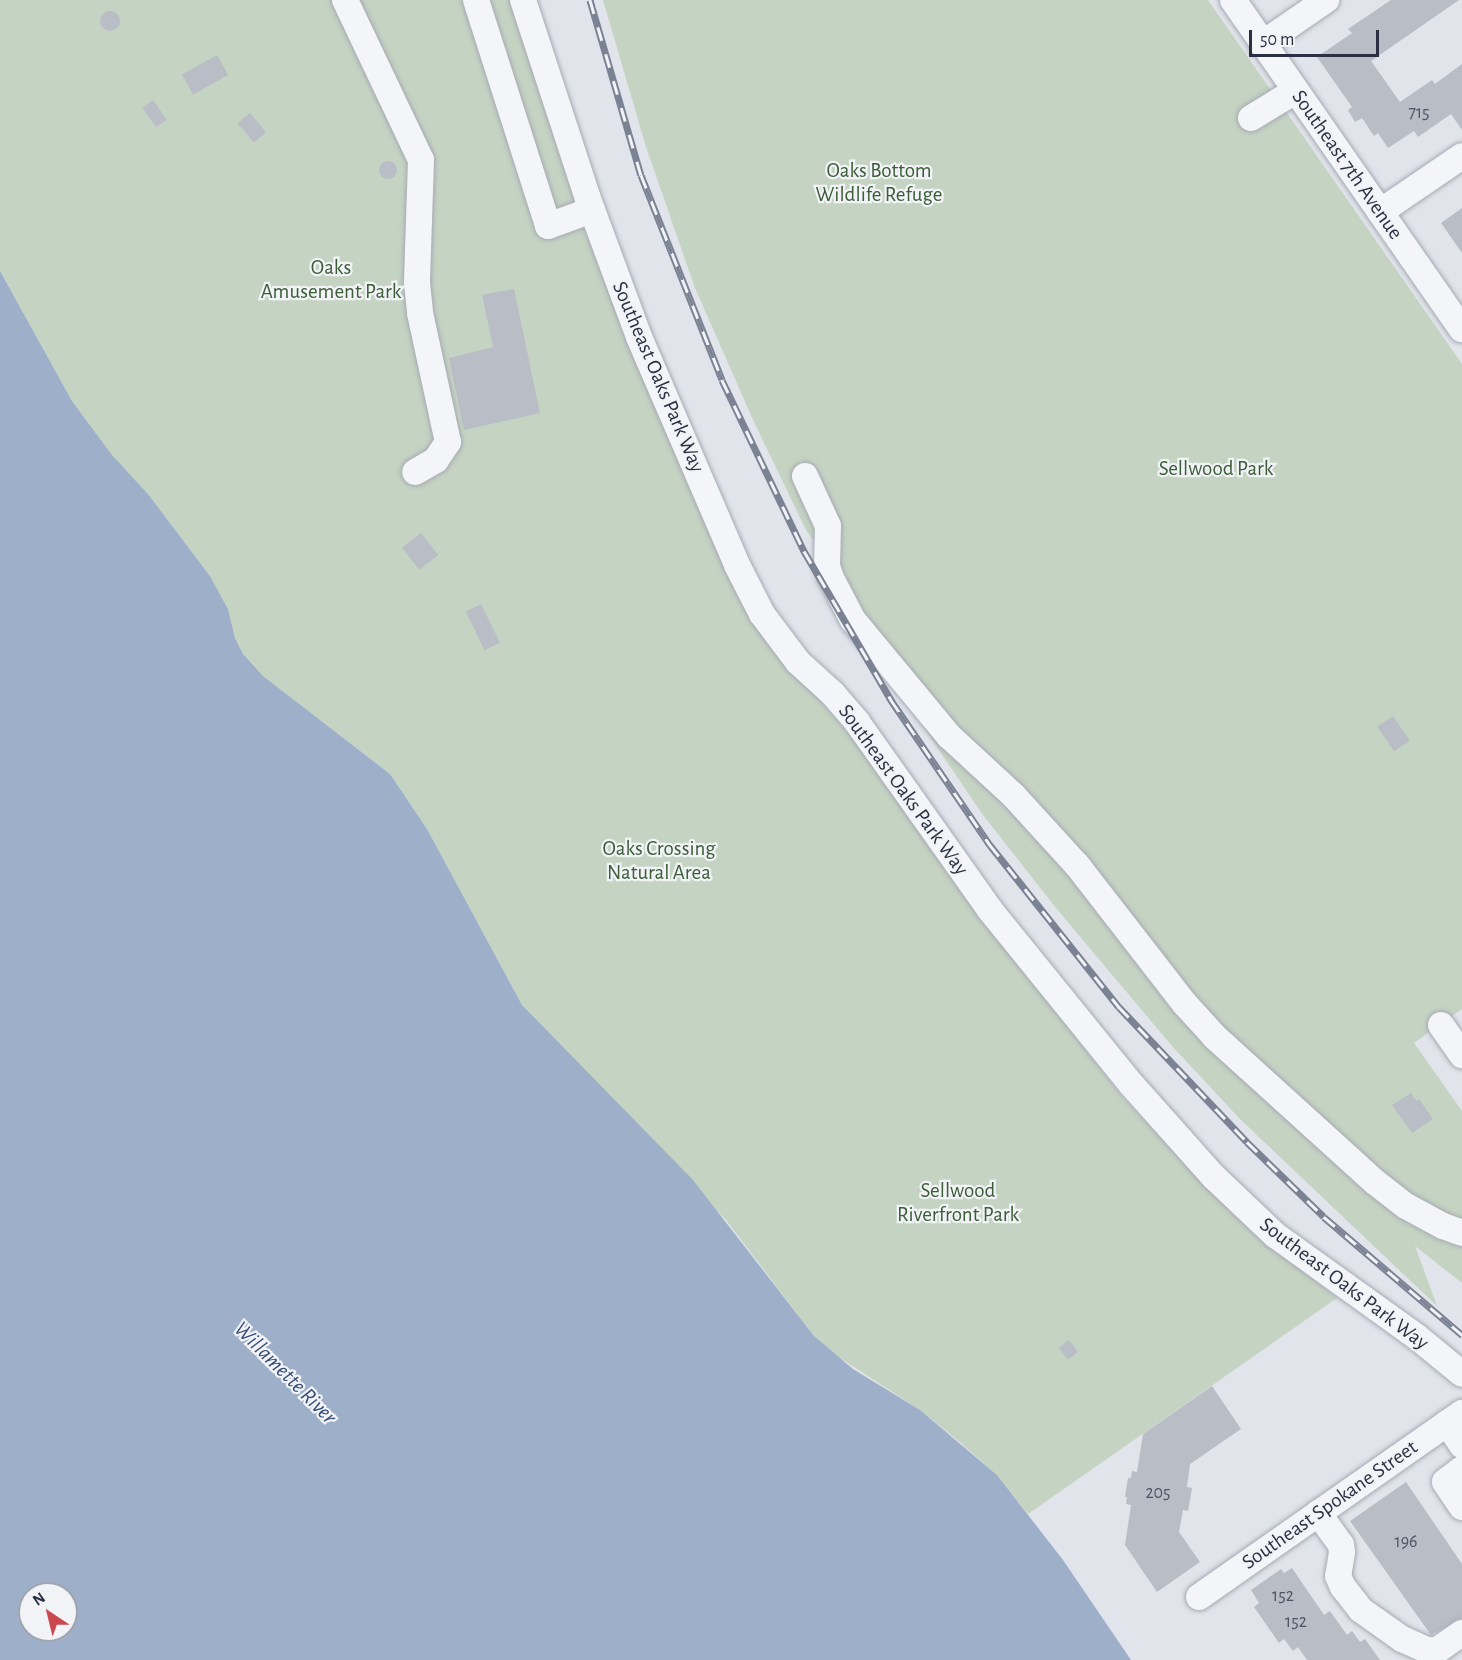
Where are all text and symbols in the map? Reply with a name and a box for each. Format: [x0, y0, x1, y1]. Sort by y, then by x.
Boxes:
scale bar [1252, 18, 1382, 56]
text: 50 m [1260, 31, 1294, 49]
street label: Southeast 7th Avenue [1286, 85, 1408, 245]
house number: 715 [1408, 102, 1430, 124]
park label: Oaks Bottom Wildlife Refuge [816, 158, 942, 208]
park label: Oaks Amusement Park [261, 255, 401, 305]
street label: Southeast Oaks Park Way [606, 278, 710, 476]
park label: Sellwood Park [1159, 456, 1273, 482]
street label: Southeast Oaks Park Way [833, 700, 973, 880]
park label: Oaks Crossing Natural Area [602, 836, 716, 886]
park label: Sellwood Riverfront Park [897, 1178, 1019, 1228]
street label: Southeast Oaks Park Way [1255, 1212, 1433, 1356]
water label: Willamette River [228, 1316, 342, 1430]
street label: Southeast Spokane Street [1237, 1435, 1423, 1575]
house number: 205 [1145, 1482, 1171, 1504]
house number: 196 [1394, 1531, 1418, 1553]
north arrow [18, 1582, 78, 1642]
house number: 152 [1272, 1585, 1294, 1607]
text: N [30, 1589, 48, 1609]
house number: 152 [1285, 1611, 1307, 1633]

